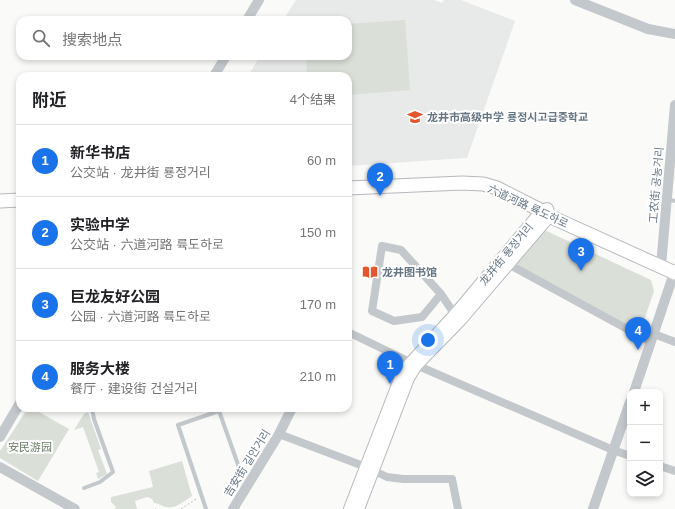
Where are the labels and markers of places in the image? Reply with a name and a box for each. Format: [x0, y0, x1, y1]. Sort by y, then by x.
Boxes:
school or university icon: 龙井市高级中学 룡정시고급중학교 [406, 108, 424, 126]
place label: 龙井市高级中学 룡정시고급중학교 [427, 111, 588, 123]
pin: 2 [367, 163, 393, 196]
pin: 3 [568, 238, 594, 271]
library icon: 龙井图书馆 [361, 263, 379, 281]
place label: 龙井图书馆 [382, 266, 437, 278]
pin: 4 [625, 317, 651, 350]
pin: 1 [377, 351, 403, 384]

